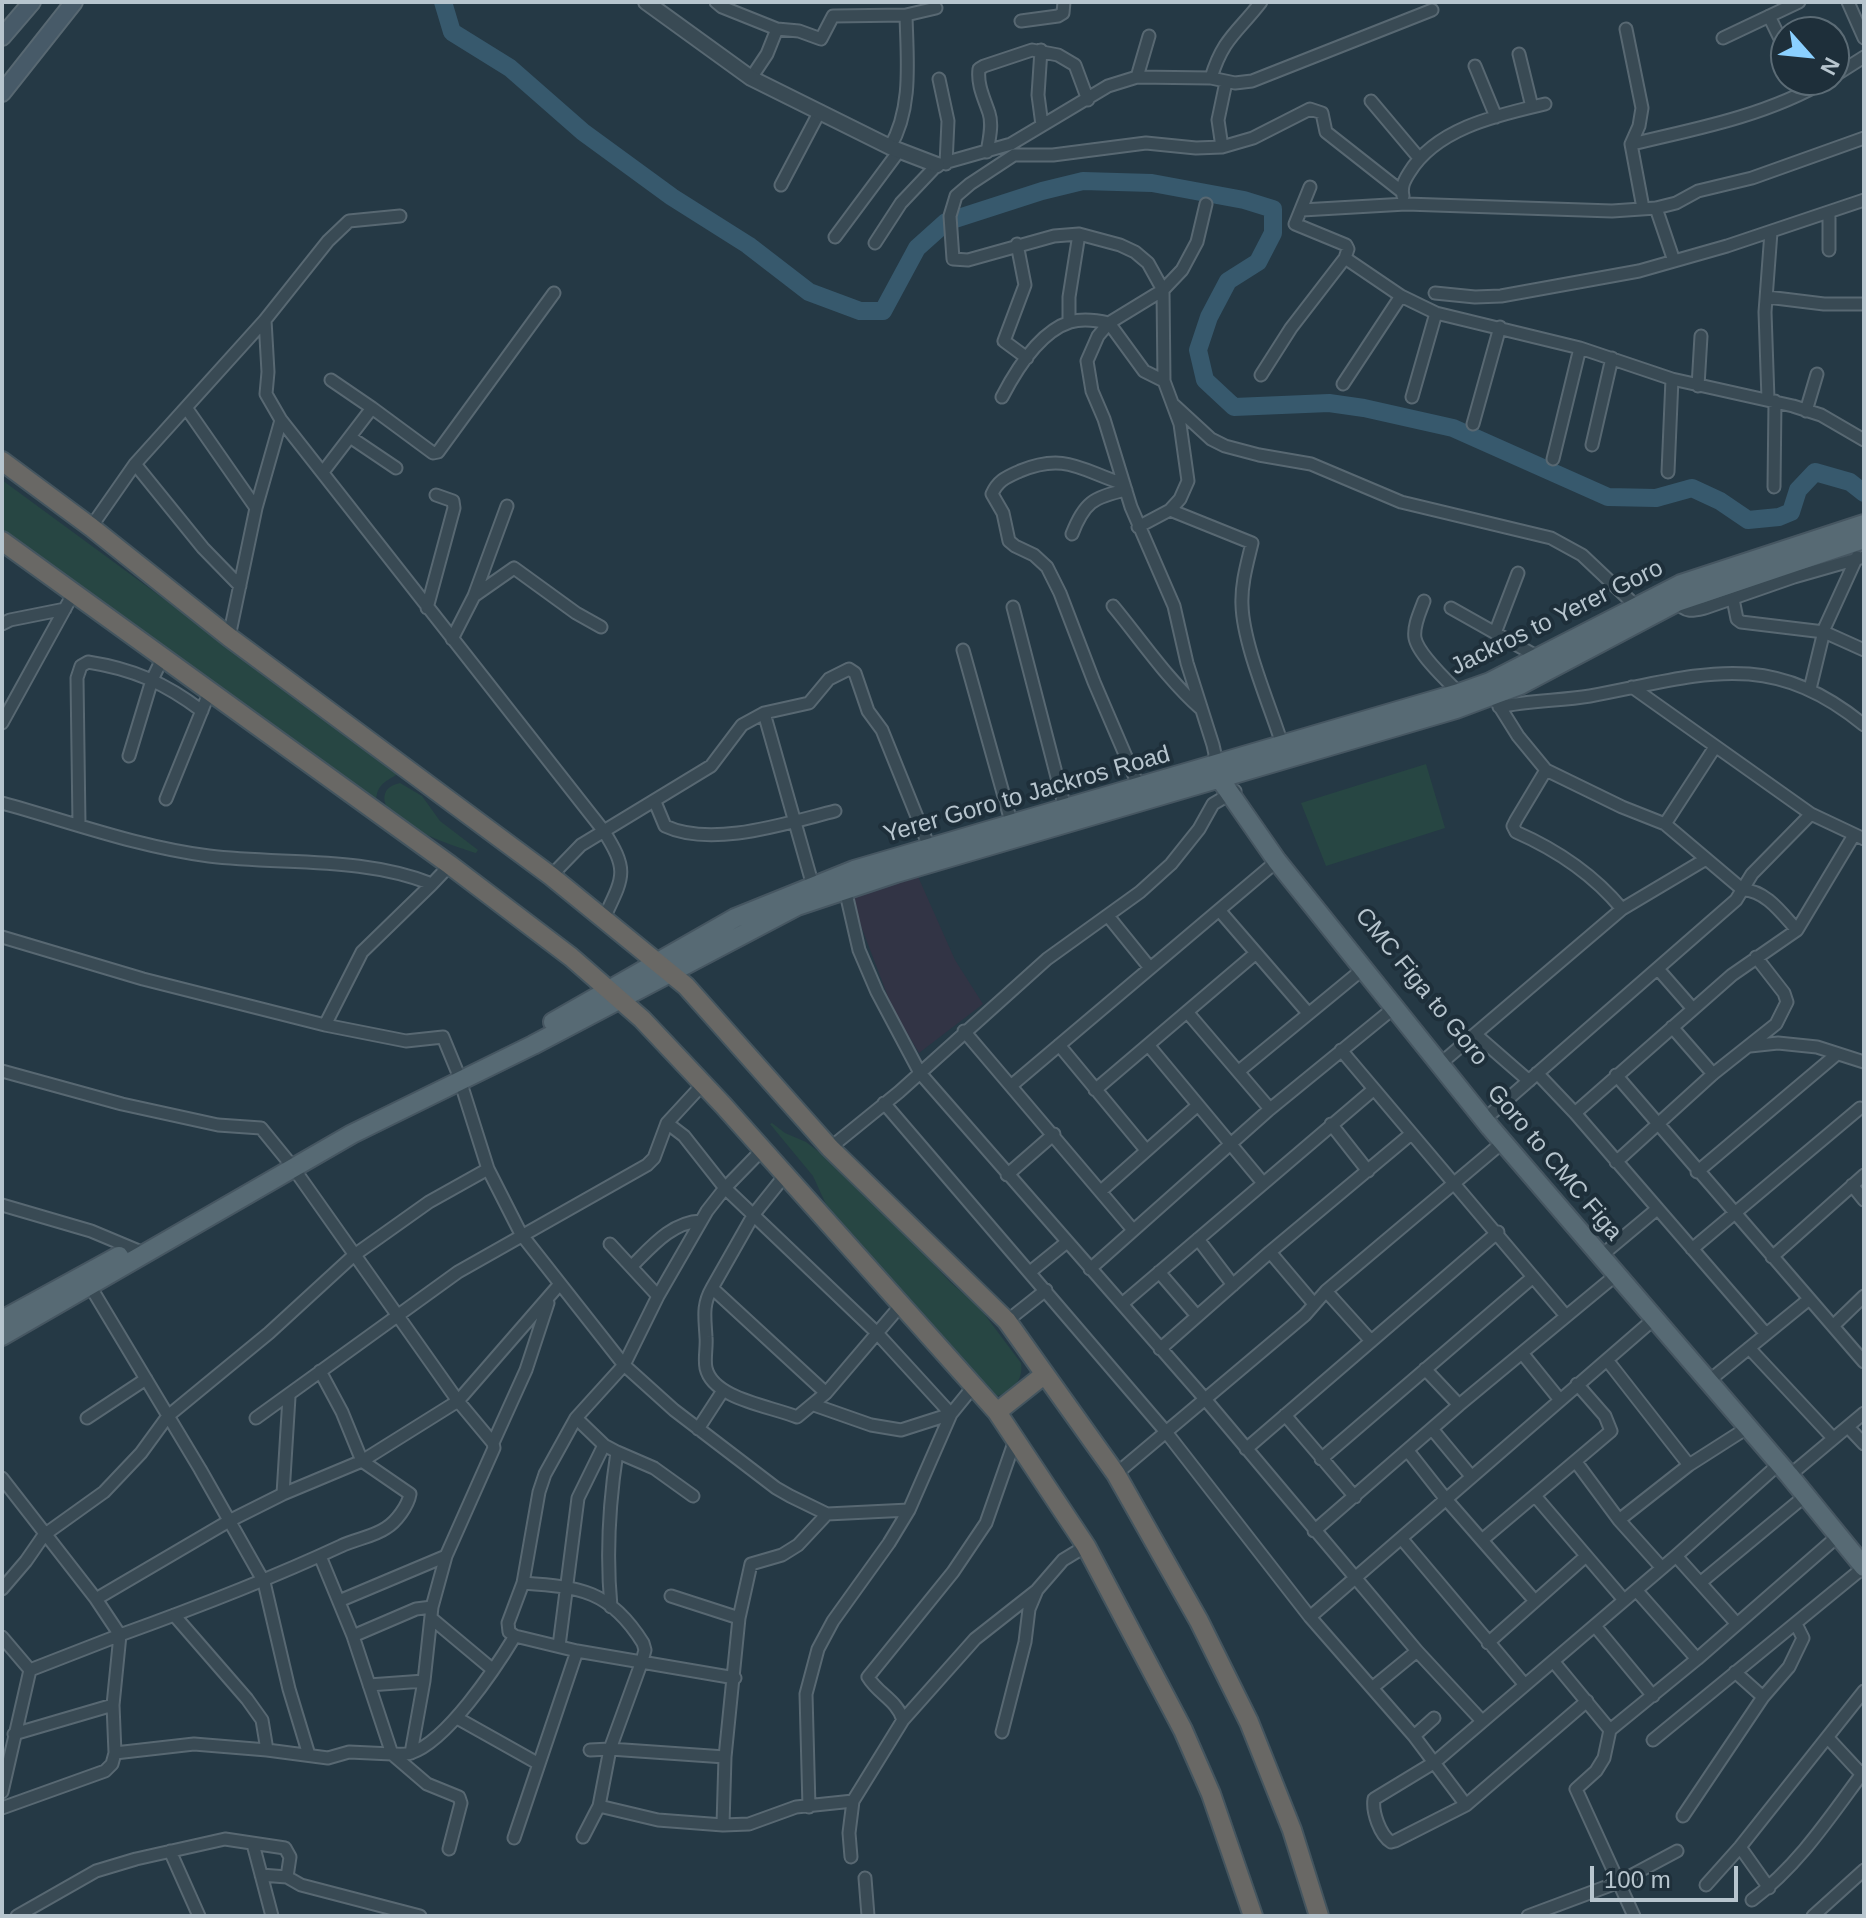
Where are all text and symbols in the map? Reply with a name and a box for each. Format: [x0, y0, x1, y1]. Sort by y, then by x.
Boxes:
north arrow [1770, 16, 1850, 96]
text: N [1815, 53, 1845, 79]
street label: Jackros to Yerer Goro [1446, 554, 1668, 682]
street label: Yerer Goro to Jackros Road [880, 740, 1174, 850]
street label: CMC Figa to Goro [1349, 902, 1493, 1072]
street label: Goro to CMC Figa [1480, 1079, 1628, 1247]
scale bar [1594, 1850, 1742, 1900]
text: 100 m [1604, 1866, 1671, 1893]

